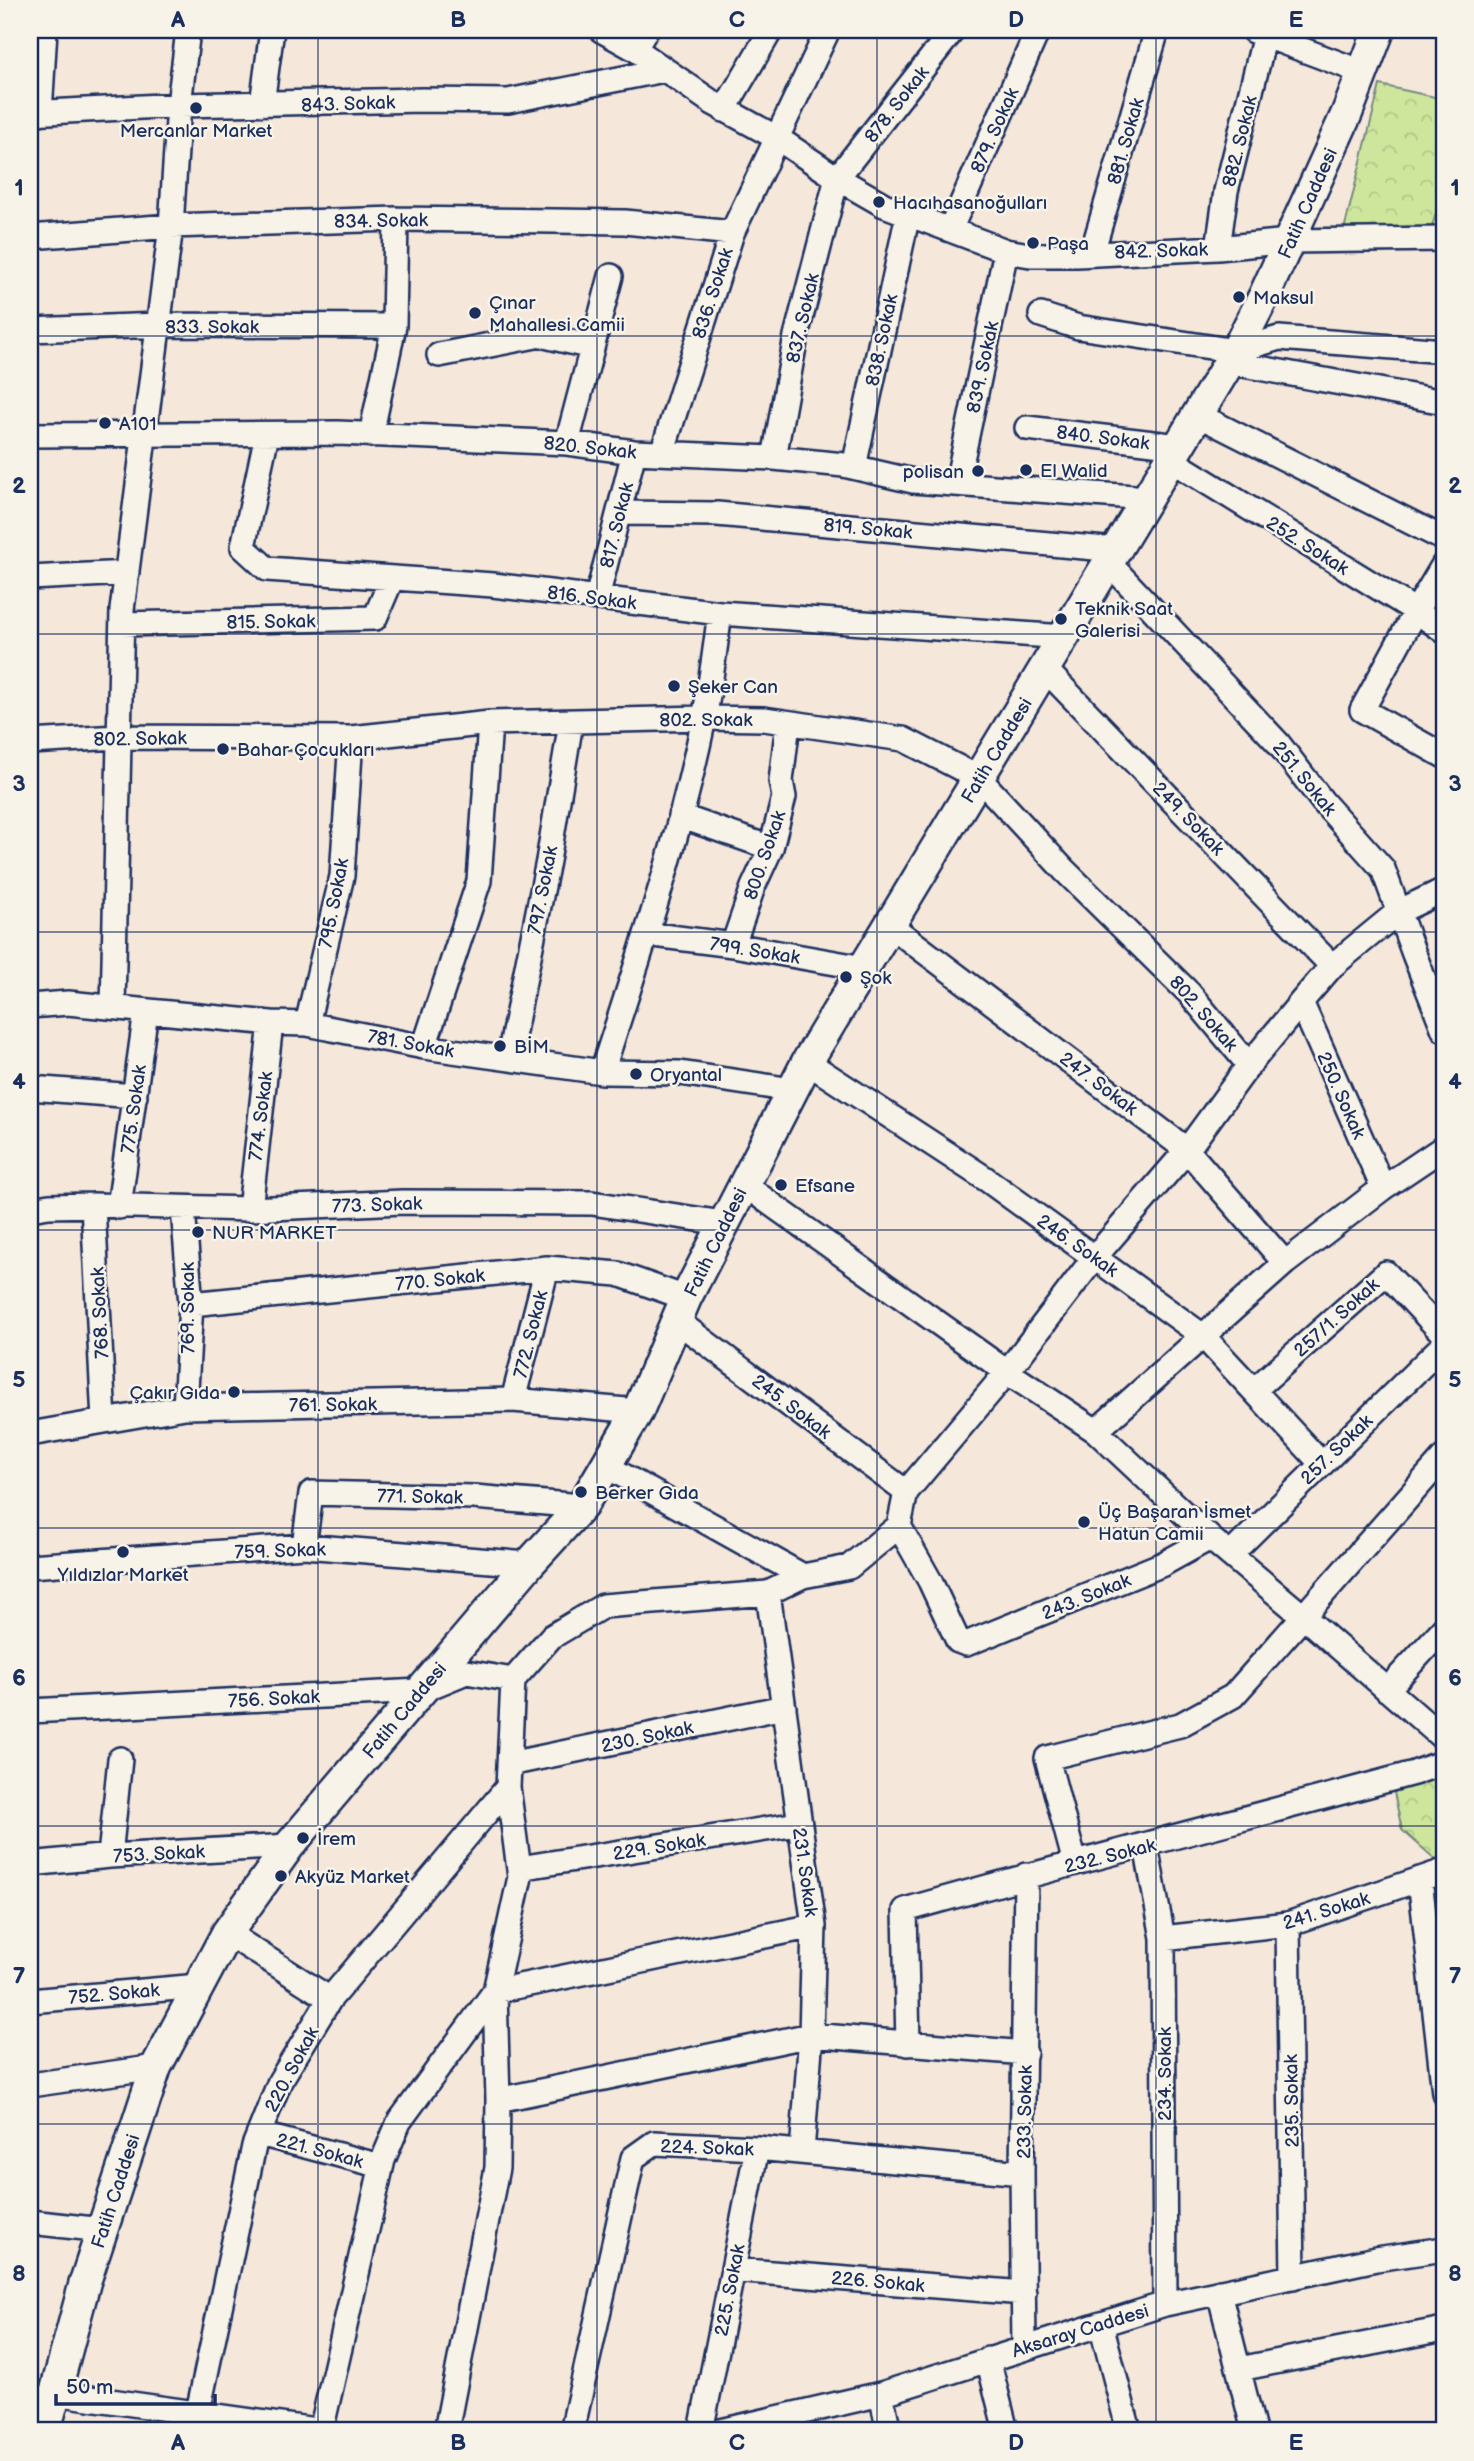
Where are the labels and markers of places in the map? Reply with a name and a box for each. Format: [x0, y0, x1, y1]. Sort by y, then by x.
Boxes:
marker: Mercanlar Market [188, 100, 204, 116]
place label: Mercanlar Market [120, 120, 272, 143]
place label: Hacıhasanoğulları [893, 192, 1047, 215]
marker: Hacıhasanoğulları [871, 194, 887, 210]
place label: Paşa [1047, 233, 1089, 256]
marker: Paşa [1025, 235, 1041, 251]
place label: Maksul [1253, 287, 1314, 310]
marker: Maksul [1231, 289, 1247, 305]
place label: Çınar Mahallesi Camii [489, 292, 625, 337]
marker: Çınar Mahallesi Camii [467, 305, 483, 321]
place label: A101 [119, 413, 157, 436]
marker: A101 [97, 415, 113, 431]
place label: El Walid [1040, 460, 1108, 483]
place label: polisan [903, 461, 964, 484]
marker: El Walid [1018, 462, 1034, 478]
marker: polisan [970, 463, 986, 479]
place label: Teknik Saat Galerisi [1075, 598, 1173, 643]
marker: Teknik Saat Galerisi [1053, 611, 1069, 627]
place label: Şeker Can [688, 676, 778, 699]
marker: Şeker Can [666, 678, 682, 694]
place label: Bahar Çocukları [237, 739, 375, 762]
marker: Bahar Çocukları [215, 741, 231, 757]
place label: Şok [860, 967, 892, 990]
marker: Şok [838, 969, 854, 985]
place label: BİM [514, 1036, 549, 1059]
marker: BİM [492, 1038, 508, 1054]
place label: Oryantal [650, 1064, 722, 1087]
marker: Oryantal [628, 1066, 644, 1082]
place label: Efsane [795, 1175, 855, 1198]
marker: Efsane [773, 1177, 789, 1193]
place label: NUR MARKET [212, 1222, 337, 1245]
marker: NUR MARKET [190, 1224, 206, 1240]
place label: Çakır Gıda [130, 1382, 220, 1405]
marker: Çakır Gıda [226, 1384, 242, 1400]
place label: Berker Gıda [595, 1482, 699, 1505]
marker: Berker Gıda [573, 1484, 589, 1500]
place label: Üç Başaran İsmet Hatun Camii [1098, 1501, 1251, 1546]
marker: Üç Başaran İsmet Hatun Camii [1076, 1514, 1092, 1530]
marker: Yıldızlar Market [115, 1544, 131, 1560]
place label: Yıldızlar Market [56, 1564, 189, 1587]
place label: İrem [317, 1828, 356, 1851]
marker: İrem [295, 1830, 311, 1846]
place label: Akyüz Market [295, 1866, 410, 1889]
marker: Akyüz Market [273, 1868, 289, 1884]

